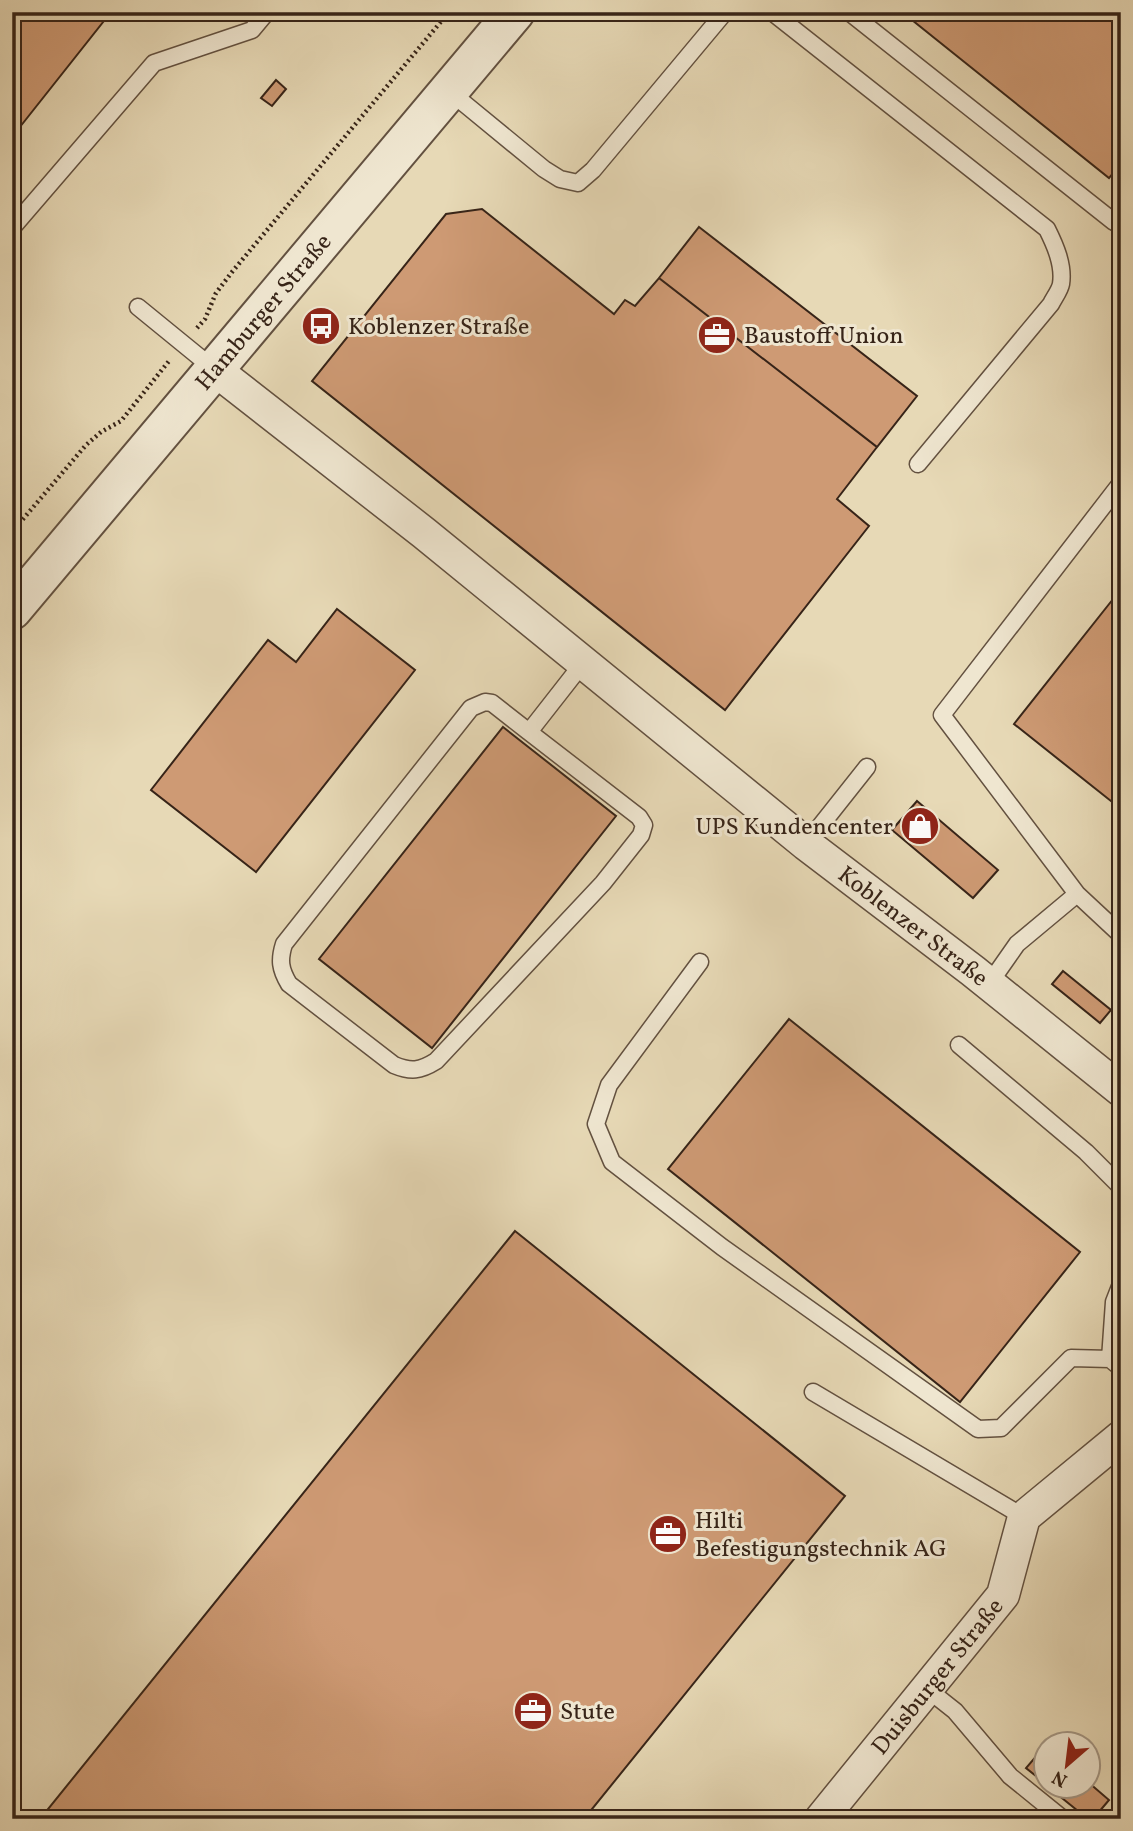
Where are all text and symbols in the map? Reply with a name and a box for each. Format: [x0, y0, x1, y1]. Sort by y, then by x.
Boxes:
street label: Hamburger Straße [188, 227, 341, 399]
bus stop icon: Koblenzer Straße [300, 305, 342, 347]
place label: Koblenzer Straße [348, 311, 529, 345]
office icon: Baustoff Union [696, 314, 738, 356]
place label: Baustoff Union [744, 320, 904, 354]
shop icon: UPS Kundencenter [899, 805, 941, 847]
place label: UPS Kundencenter [695, 811, 893, 845]
street label: Koblenzer Straße [830, 859, 995, 996]
place label: Hilti Befestigungstechnik AG [695, 1505, 947, 1567]
office icon: Hilti Befestigungstechnik AG [647, 1513, 689, 1555]
street label: Duisburger Straße [864, 1592, 1013, 1763]
office icon: Stute [512, 1690, 554, 1732]
place label: Stute [560, 1696, 615, 1730]
north arrow [1032, 1730, 1102, 1800]
text: N [1048, 1763, 1072, 1793]

